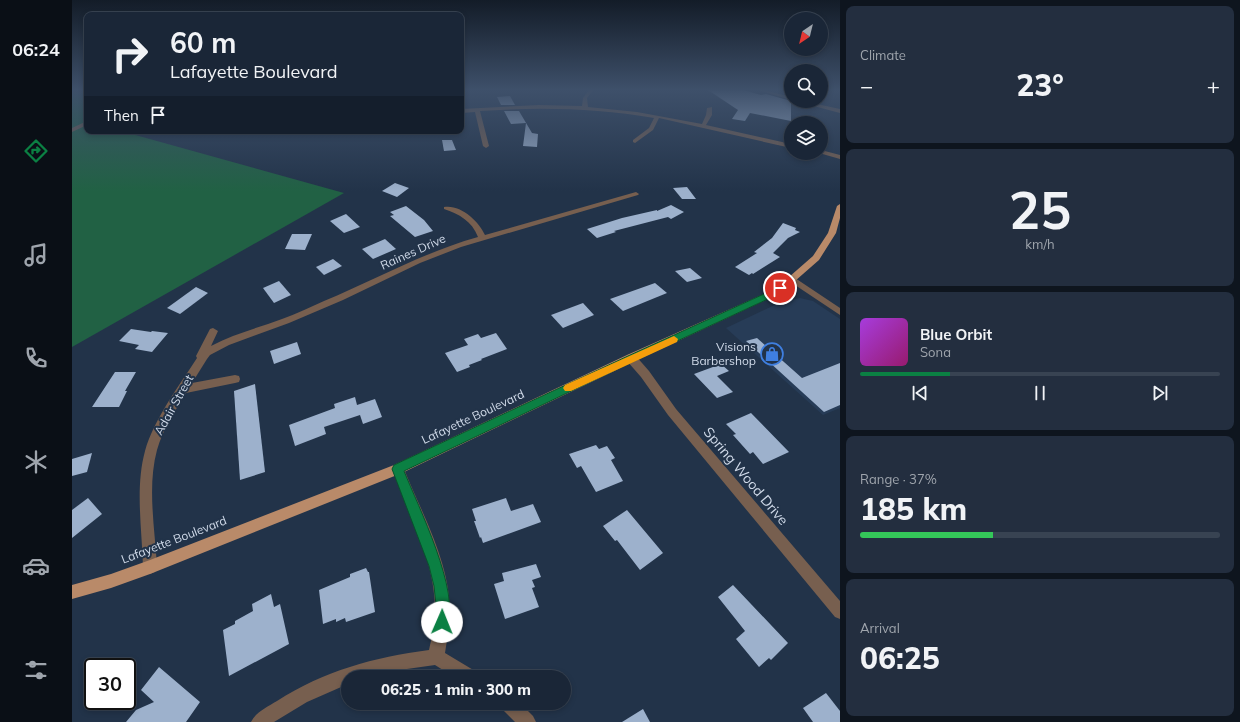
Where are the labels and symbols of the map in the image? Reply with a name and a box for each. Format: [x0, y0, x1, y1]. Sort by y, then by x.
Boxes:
north arrow [784, 12, 828, 56]
street label: Raines Drive [378, 230, 448, 273]
pin [763, 271, 797, 305]
place label: Visions Barbershop [691, 339, 756, 368]
shop icon: Visions Barbershop [759, 341, 785, 367]
street label: Adair Street [151, 372, 196, 438]
street label: Lafayette Boulevard [419, 386, 527, 447]
street label: Spring Wood Drive [700, 423, 792, 529]
street label: Lafayette Boulevard [119, 513, 229, 567]
position arrow [421, 601, 463, 643]
speed limit sign: 30 [84, 658, 136, 710]

